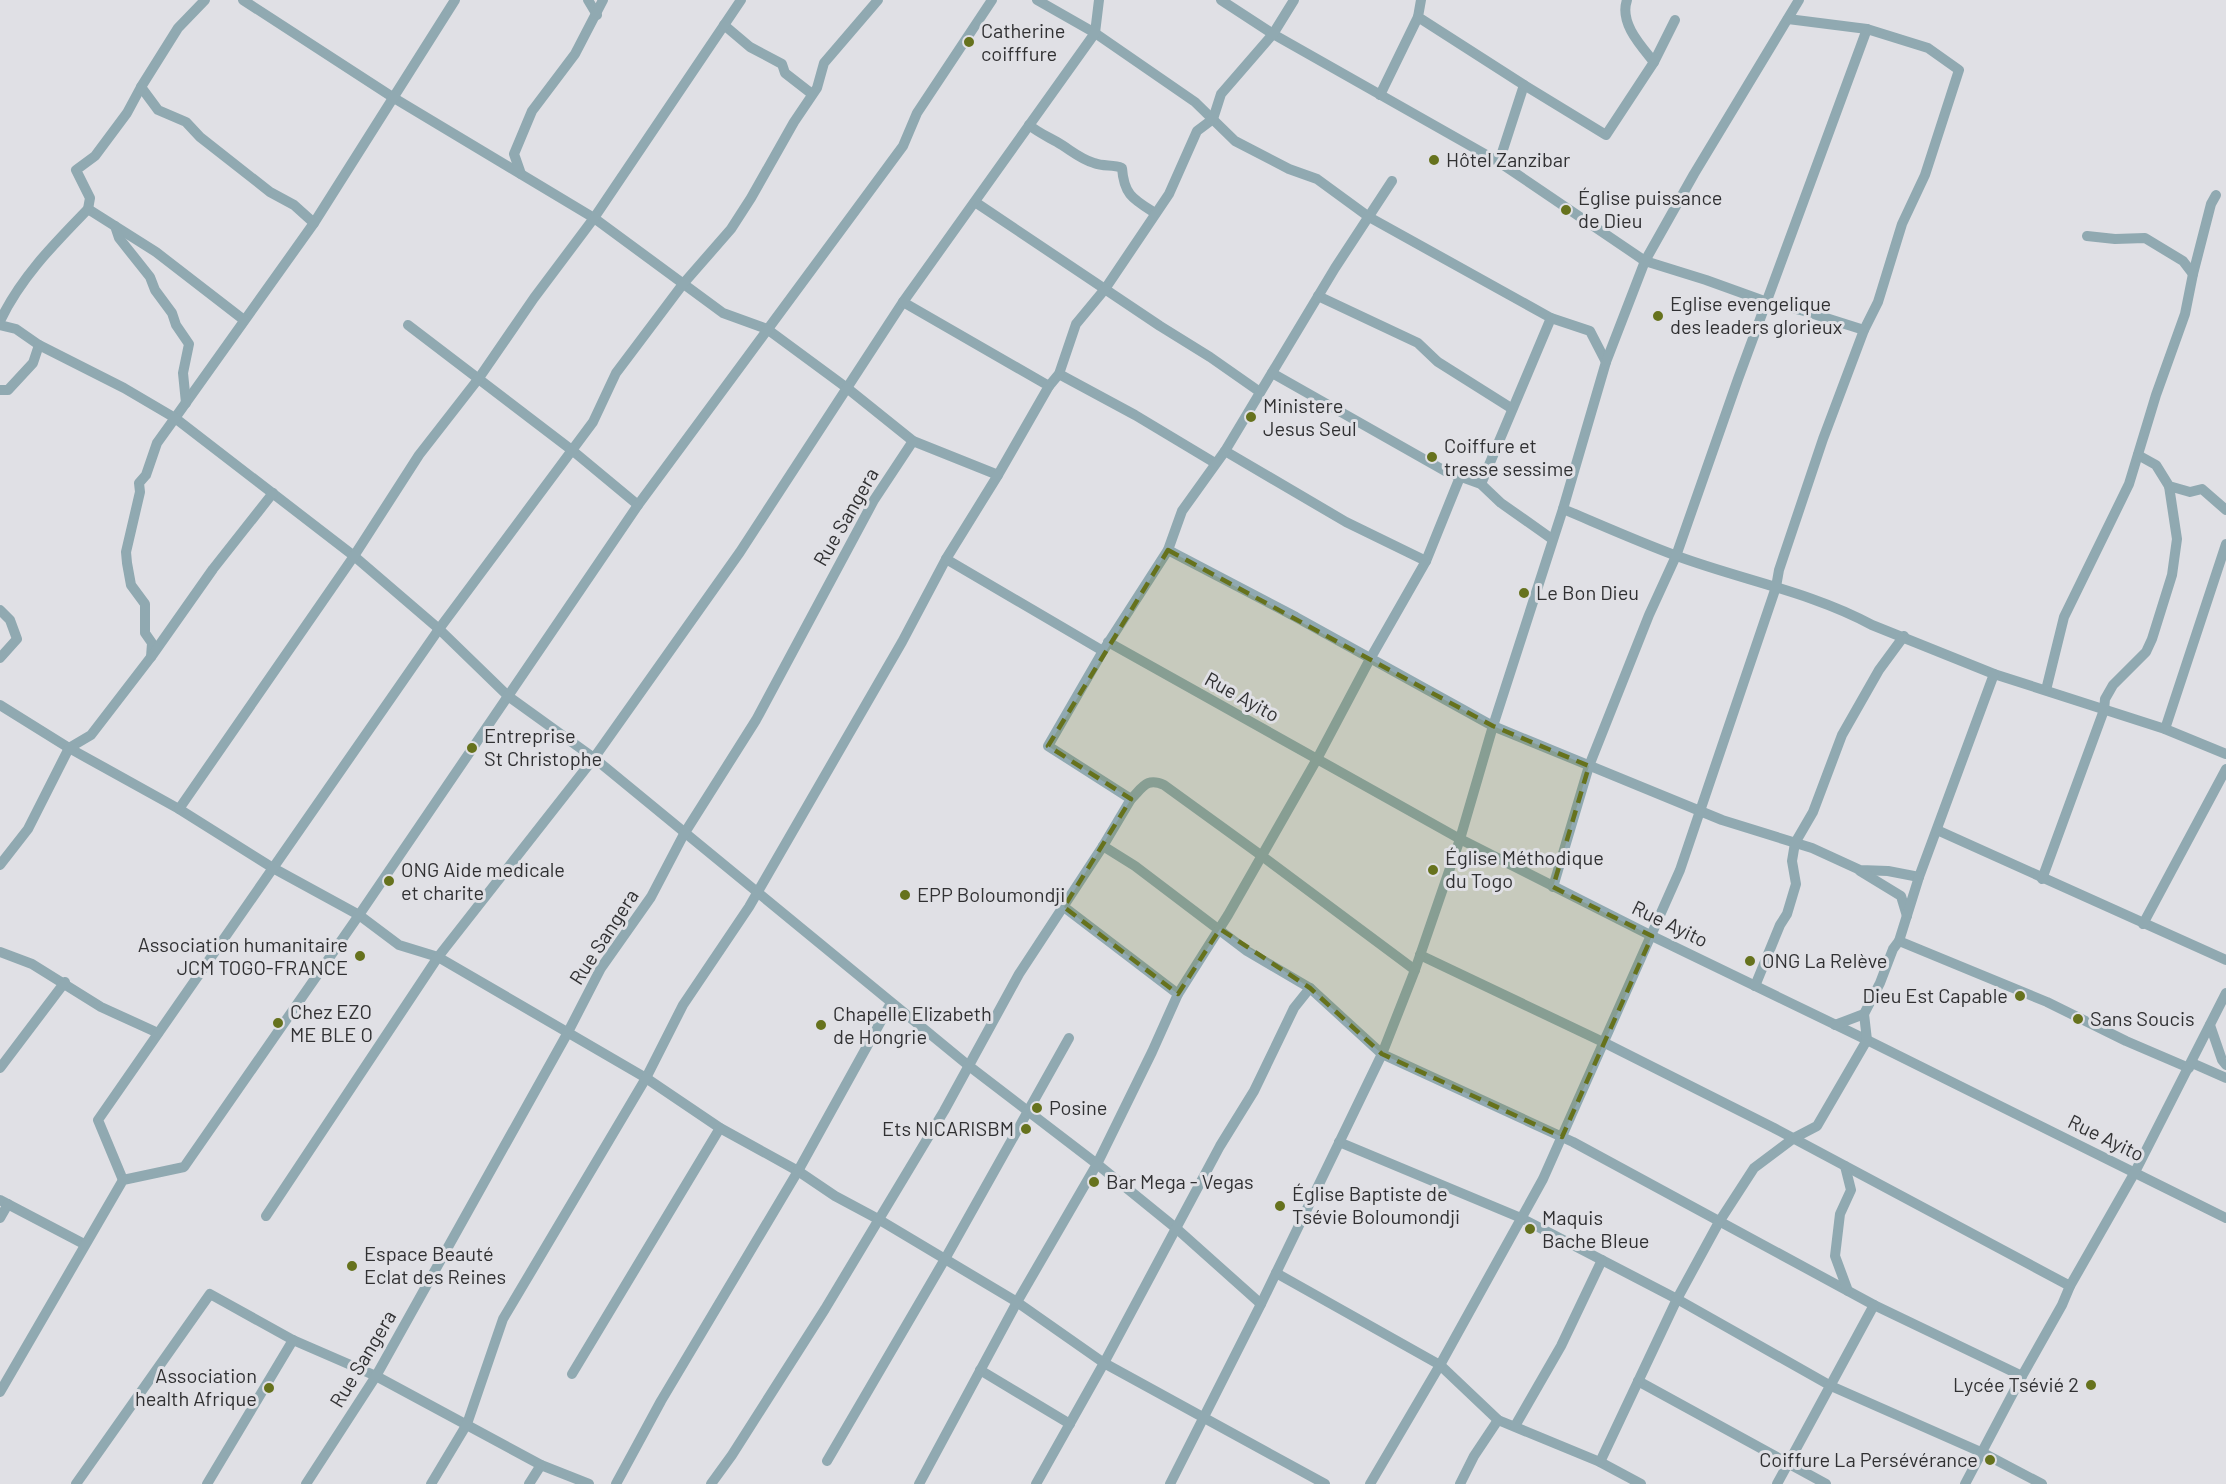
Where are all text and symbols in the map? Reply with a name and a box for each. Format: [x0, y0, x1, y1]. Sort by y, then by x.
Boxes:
place label: Catherine coifffure [981, 18, 1065, 65]
marker: Catherine coifffure [962, 35, 976, 49]
place label: Hôtel Zanzibar [1446, 147, 1570, 171]
marker: Hôtel Zanzibar [1427, 153, 1441, 167]
place label: Église puissance de Dieu [1578, 185, 1722, 232]
marker: Église puissance de Dieu [1559, 203, 1573, 217]
place label: Eglise evengelique des leaders glorieux [1670, 291, 1843, 338]
marker: Eglise evengelique des leaders glorieux [1651, 309, 1665, 323]
place label: Ministere Jesus Seul [1263, 393, 1357, 440]
marker: Ministere Jesus Seul [1244, 410, 1258, 424]
place label: Coiffure et tresse sessime [1444, 433, 1574, 480]
marker: Coiffure et tresse sessime [1425, 450, 1439, 464]
street label: Rue Sangera [807, 463, 883, 570]
place label: Le Bon Dieu [1536, 580, 1639, 604]
marker: Le Bon Dieu [1517, 586, 1531, 600]
street label: Rue Ayito [1201, 666, 1284, 726]
place label: Entreprise St Christophe [484, 723, 602, 770]
marker: Entreprise St Christophe [465, 741, 479, 755]
place label: Église Méthodique du Togo [1445, 845, 1604, 892]
place label: ONG Aide medicale et charite [401, 857, 565, 904]
marker: Église Méthodique du Togo [1426, 863, 1440, 877]
marker: ONG Aide medicale et charite [382, 874, 396, 888]
place label: EPP Boloumondji [917, 882, 1065, 906]
street label: Rue Sangera [563, 884, 643, 989]
marker: EPP Boloumondji [898, 888, 912, 902]
street label: Rue Ayito [1629, 894, 1712, 952]
place label: Association humanitaire JCM TOGO-FRANCE [138, 932, 348, 979]
place label: ONG La Relève [1762, 948, 1887, 972]
marker: Association humanitaire JCM TOGO-FRANCE [353, 949, 367, 963]
marker: ONG La Relève [1743, 954, 1757, 968]
place label: Dieu Est Capable [1863, 983, 2008, 1007]
marker: Dieu Est Capable [2013, 989, 2027, 1003]
place label: Chez EZO ME BLE O [290, 999, 373, 1046]
place label: Chapelle Elizabeth de Hongrie [833, 1001, 992, 1048]
place label: Sans Soucis [2090, 1006, 2195, 1030]
marker: Sans Soucis [2071, 1012, 2085, 1026]
marker: Chez EZO ME BLE O [271, 1016, 285, 1030]
marker: Chapelle Elizabeth de Hongrie [814, 1018, 828, 1032]
place label: Posine [1049, 1095, 1107, 1119]
marker: Posine [1030, 1101, 1044, 1115]
street label: Rue Ayito [2065, 1108, 2148, 1166]
place label: Ets NICARISBM [882, 1116, 1014, 1140]
marker: Ets NICARISBM [1019, 1122, 1033, 1136]
place label: Bar Mega - Vegas [1106, 1169, 1254, 1193]
marker: Bar Mega - Vegas [1087, 1175, 1101, 1189]
place label: Église Baptiste de Tsévie Boloumondji [1292, 1181, 1460, 1228]
marker: Église Baptiste de Tsévie Boloumondji [1273, 1199, 1287, 1213]
place label: Maquis Bache Bleue [1542, 1205, 1650, 1252]
marker: Maquis Bache Bleue [1523, 1222, 1537, 1236]
place label: Espace Beauté Eclat des Reines [364, 1241, 506, 1288]
marker: Espace Beauté Eclat des Reines [345, 1259, 359, 1273]
street label: Rue Sangera [324, 1306, 401, 1411]
place label: Association health Afrique [135, 1363, 257, 1410]
place label: Lycée Tsévié 2 [1953, 1372, 2079, 1396]
marker: Lycée Tsévié 2 [2084, 1378, 2098, 1392]
marker: Association health Afrique [262, 1381, 276, 1395]
place label: Coiffure La Persévérance [1759, 1447, 1978, 1471]
marker: Coiffure La Persévérance [1983, 1453, 1997, 1467]

